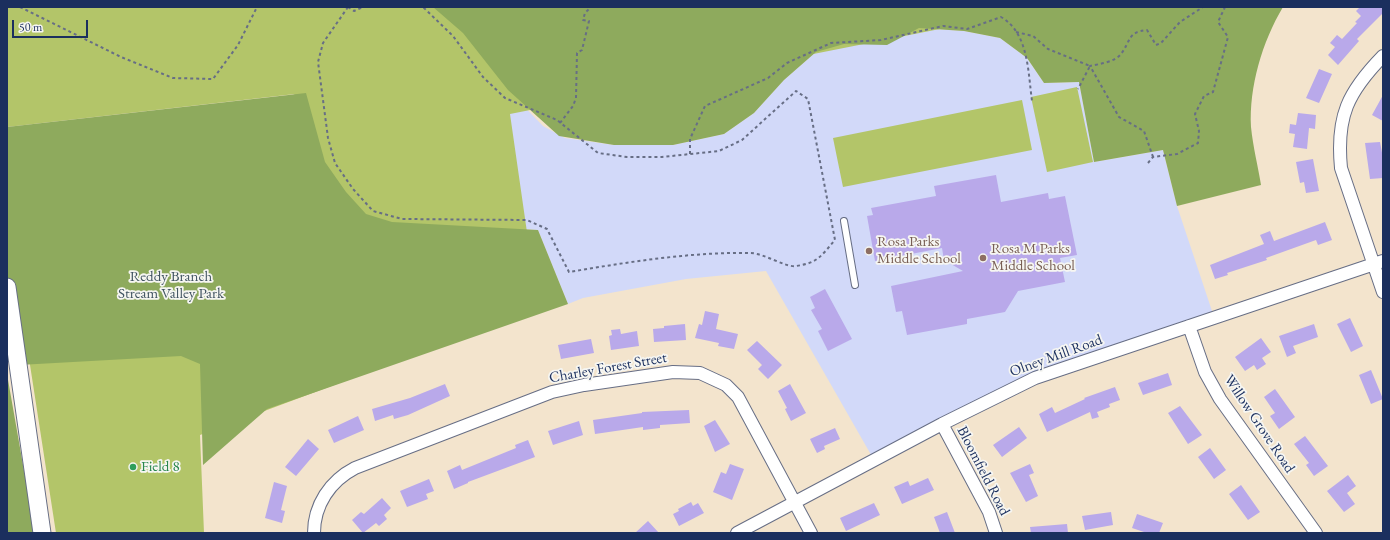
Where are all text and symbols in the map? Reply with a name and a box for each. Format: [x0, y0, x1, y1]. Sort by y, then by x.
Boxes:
scale bar [14, 12, 90, 38]
text: 50 m [19, 19, 42, 35]
place label: Rosa Parks Middle School [877, 233, 961, 268]
place label: Rosa M Parks Middle School [991, 240, 1075, 275]
marker: Rosa Parks Middle School [864, 246, 874, 256]
marker: Rosa M Parks Middle School [978, 253, 988, 263]
park label: Reddy Branch Stream Valley Park [118, 268, 224, 303]
street label: Olney Mill Road [1007, 331, 1105, 381]
street label: Charley Forest Street [548, 349, 668, 387]
street label: Willow Grove Road [1220, 372, 1298, 476]
street label: Bloomfield Road [953, 423, 1013, 519]
place label: Field 8 [141, 458, 180, 476]
marker: Field 8 [128, 462, 138, 472]

